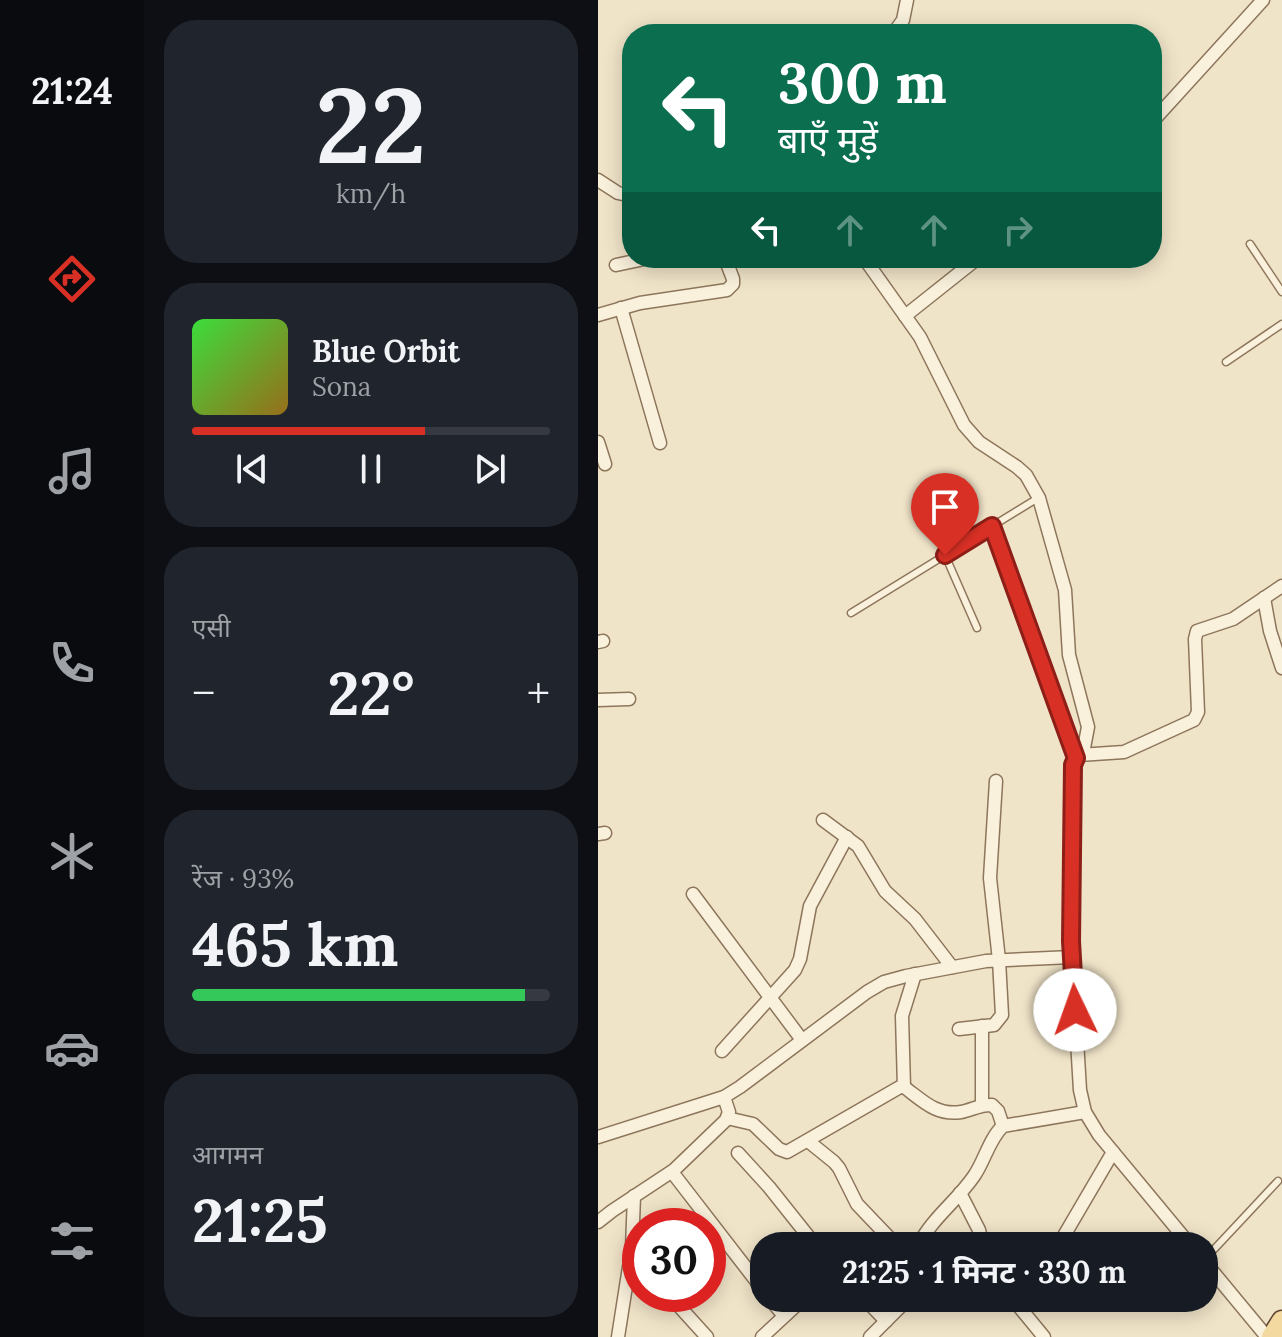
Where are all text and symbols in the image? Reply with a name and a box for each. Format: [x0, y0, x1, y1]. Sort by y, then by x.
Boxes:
text: 300 m [778, 47, 947, 118]
icon: left [646, 56, 750, 160]
text: 22 [316, 58, 426, 191]
text: 21:24 [31, 68, 113, 114]
text: बाएँ मुड़ें [778, 117, 878, 163]
text: km/h [336, 177, 406, 210]
icon: left [744, 208, 788, 252]
icon: ahead [828, 208, 872, 252]
icon: ahead [912, 208, 956, 252]
icon: right [996, 208, 1040, 252]
icon: directions [44, 251, 100, 307]
text: Blue Orbit [312, 332, 460, 370]
text: Sona [312, 370, 371, 403]
icon: music [44, 443, 100, 499]
icon: previous [230, 447, 274, 491]
icon: pause [349, 447, 393, 491]
icon: next [468, 447, 512, 491]
pin [911, 473, 979, 555]
icon: arrive [923, 485, 967, 529]
text: एसी [192, 611, 231, 644]
icon: phone [44, 635, 100, 691]
text: 22° [328, 655, 414, 731]
text: − [192, 665, 215, 721]
text: + [527, 665, 550, 721]
icon: climate [44, 828, 100, 884]
text: रेंज · 93% [192, 862, 294, 895]
text: 465 km [192, 906, 398, 982]
position arrow [1033, 968, 1117, 1052]
icon: car [44, 1020, 100, 1076]
text: आगमन [192, 1138, 263, 1171]
text: 21:25 [192, 1182, 328, 1258]
speed limit sign: 30 [622, 1208, 726, 1312]
icon: filters [44, 1213, 100, 1269]
text: 21:25 · 1 मिनट · 330 m [842, 1253, 1126, 1291]

